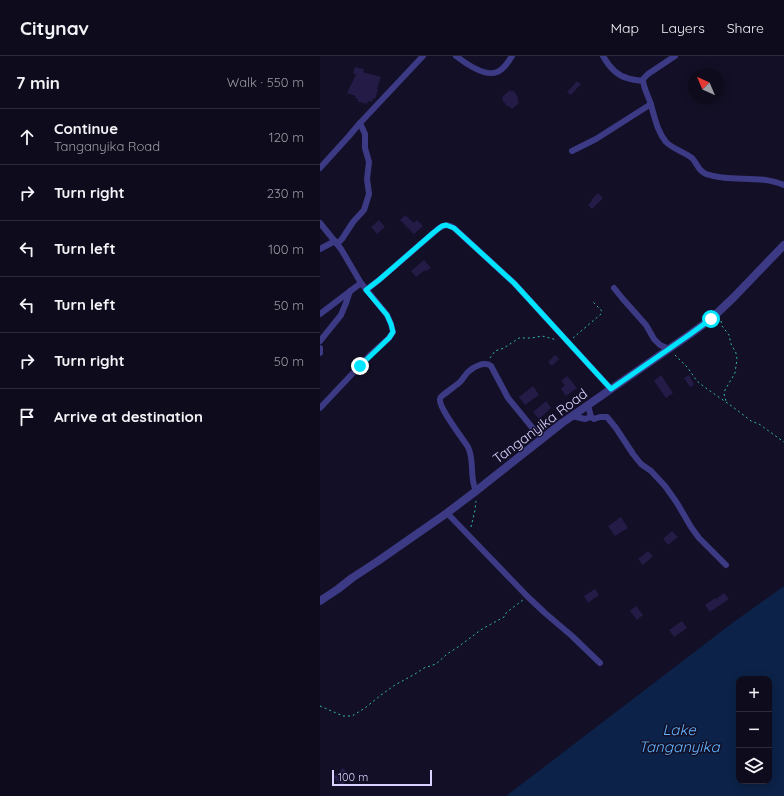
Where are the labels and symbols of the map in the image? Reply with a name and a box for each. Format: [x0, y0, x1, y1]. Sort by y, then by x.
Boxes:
north arrow [688, 68, 724, 104]
route start [702, 310, 720, 328]
route end [351, 357, 369, 375]
street label: Tanganyika Road [489, 384, 591, 468]
water label: Lake Tanganyika [638, 720, 720, 756]
scale bar [332, 768, 432, 787]

